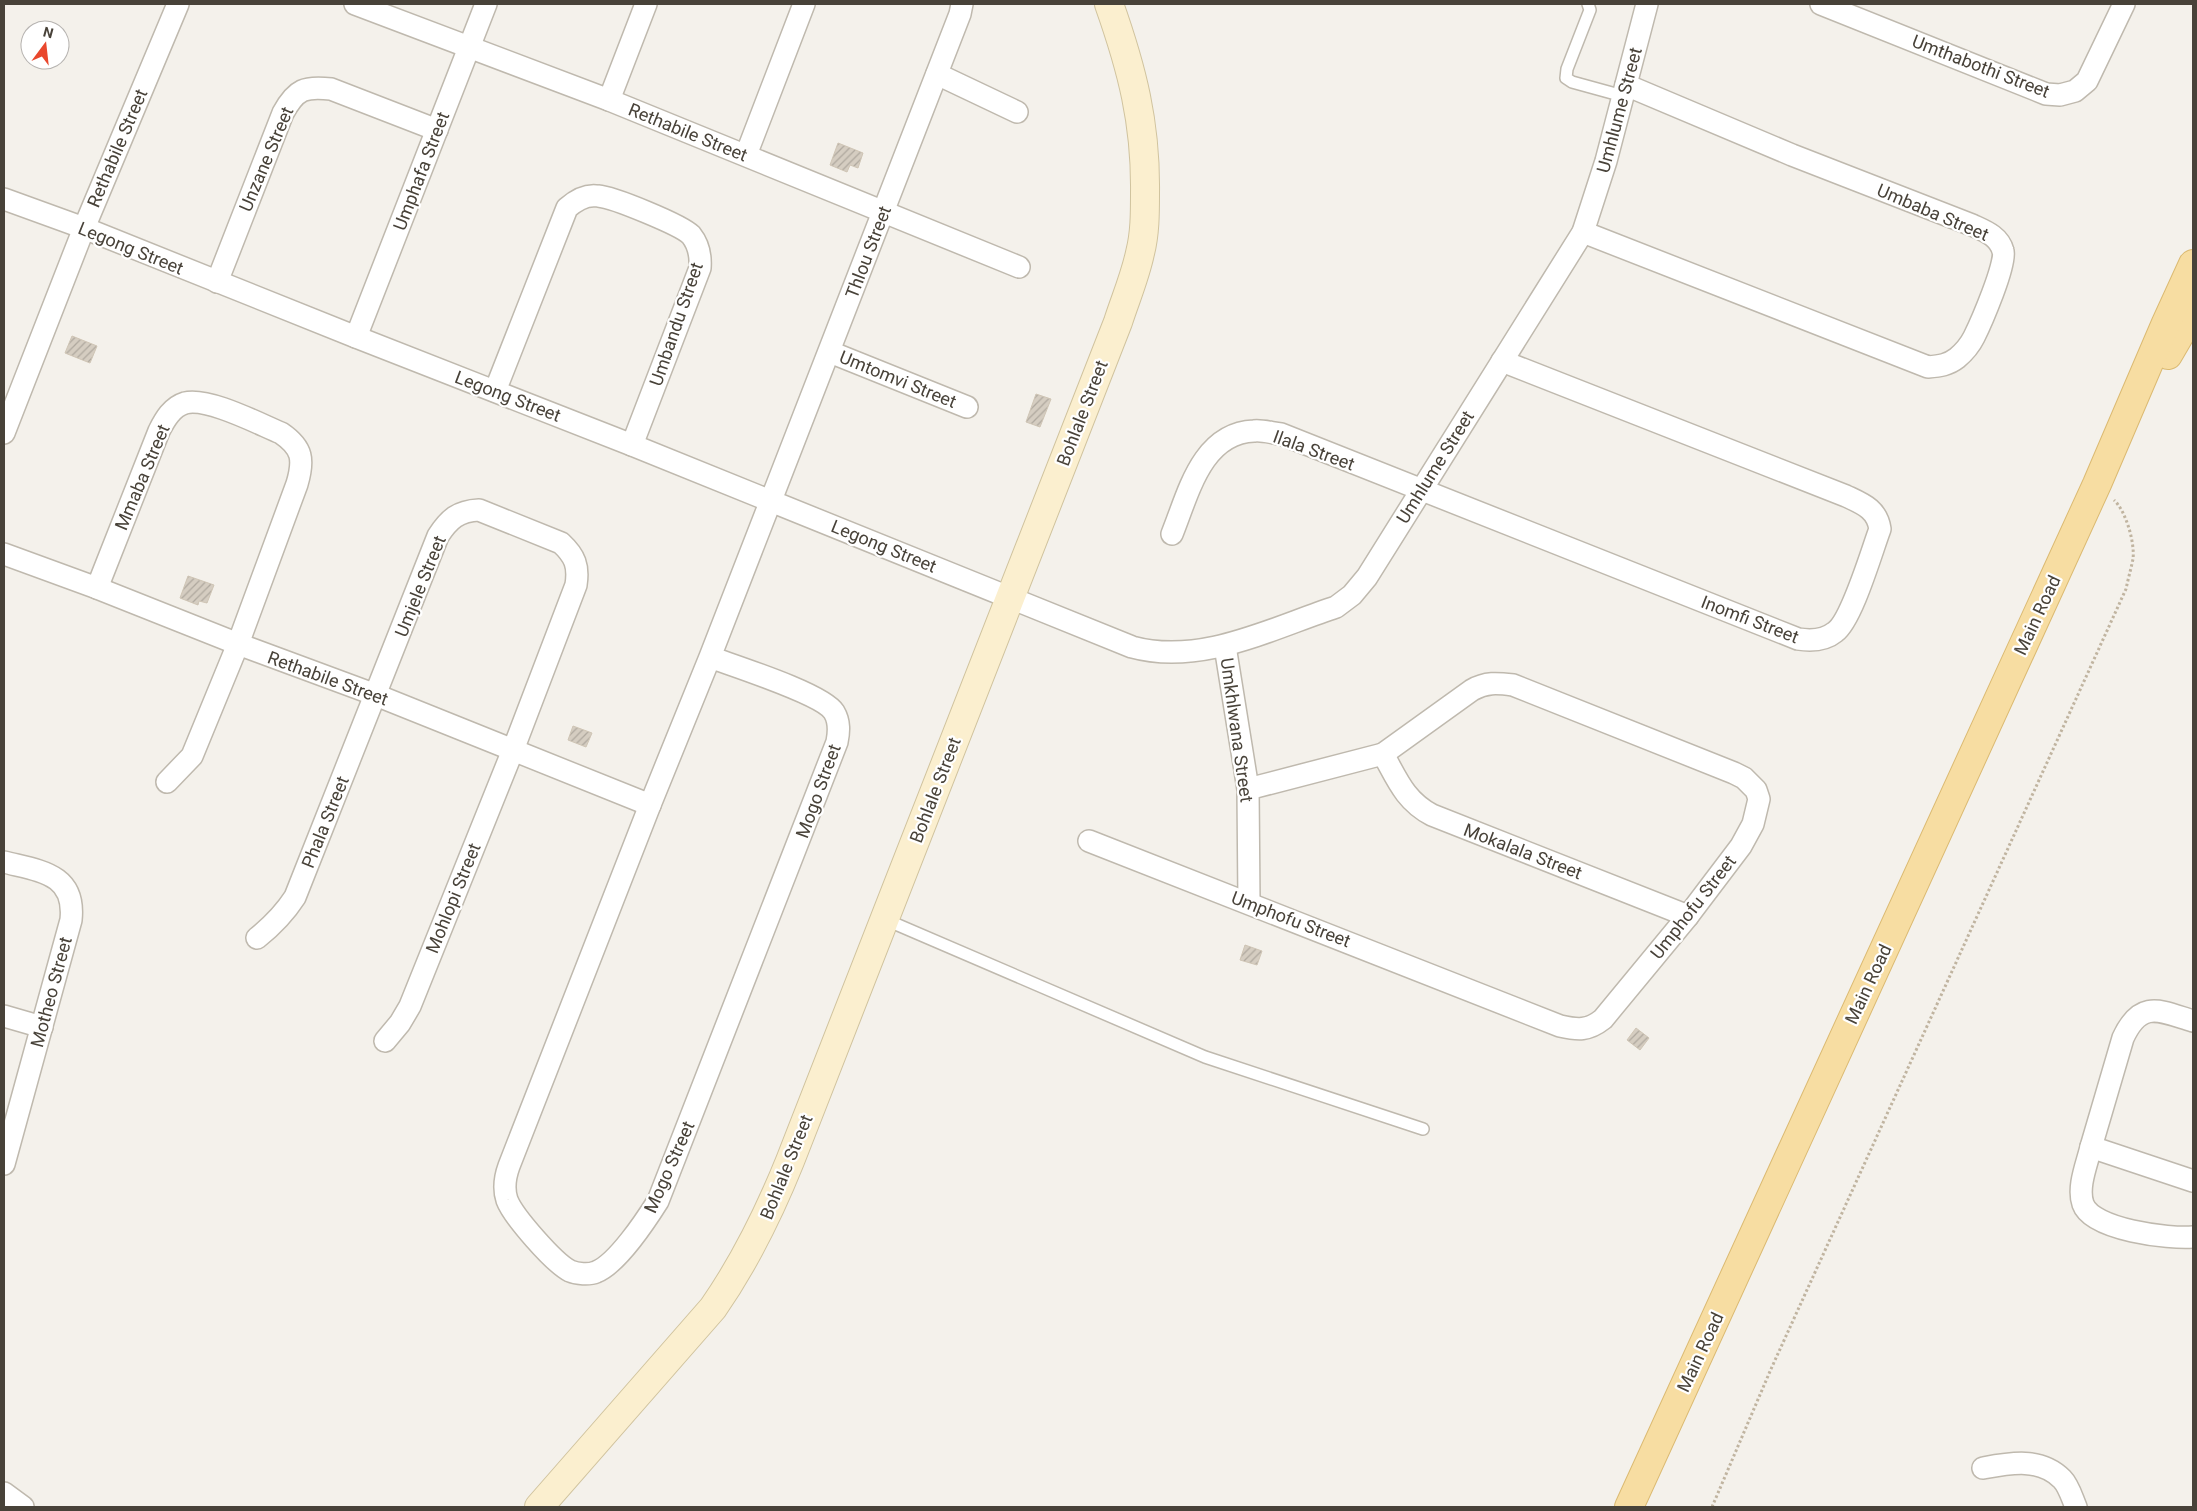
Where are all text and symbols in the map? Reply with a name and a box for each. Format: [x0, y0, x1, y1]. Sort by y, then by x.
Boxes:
north arrow [20, 20, 70, 70]
text: N [42, 23, 55, 41]
street label: Umthabothi Street [1909, 30, 2053, 102]
street label: Umhlume Street [1592, 45, 1646, 175]
street label: Rethabile Street [83, 86, 151, 210]
street label: Rethabile Street [625, 99, 751, 165]
street label: Unzane Street [234, 103, 298, 215]
street label: Umphafa Street [389, 109, 453, 233]
street label: Umbaba Street [1874, 179, 1992, 245]
street label: Thlou Street [841, 203, 895, 301]
street label: Legong Street [75, 217, 187, 279]
street label: Umbandu Street [645, 259, 707, 389]
street label: Umtomvi Street [836, 346, 960, 412]
street label: Bohlale Street [1052, 357, 1112, 469]
street label: Legong Street [452, 366, 564, 426]
street label: Umhlume Street [1392, 407, 1478, 527]
street label: Mmaba Street [110, 421, 174, 533]
street label: Ilala Street [1270, 426, 1358, 474]
street label: Legong Street [828, 515, 940, 577]
street label: Umjele Street [390, 532, 450, 640]
street label: Main Road [2009, 572, 2065, 658]
street label: Inomfi Street [1698, 591, 1802, 647]
street label: Rethabile Street [265, 646, 391, 710]
street label: Umkhlwana Street [1216, 656, 1258, 804]
street label: Bohlale Street [905, 734, 965, 846]
street label: Mogo Street [791, 741, 845, 841]
street label: Phala Street [297, 773, 353, 871]
street label: Mokalala Street [1461, 819, 1585, 883]
street label: Mohlopi Street [421, 840, 485, 956]
street label: Umphofu Street [1646, 851, 1740, 963]
street label: Umphofu Street [1228, 887, 1354, 951]
street label: Motheo Street [26, 934, 76, 1050]
street label: Main Road [1840, 941, 1896, 1027]
street label: Bohlale Street [755, 1111, 817, 1223]
street label: Mogo Street [639, 1118, 699, 1216]
street label: Main Road [1672, 1309, 1728, 1395]

